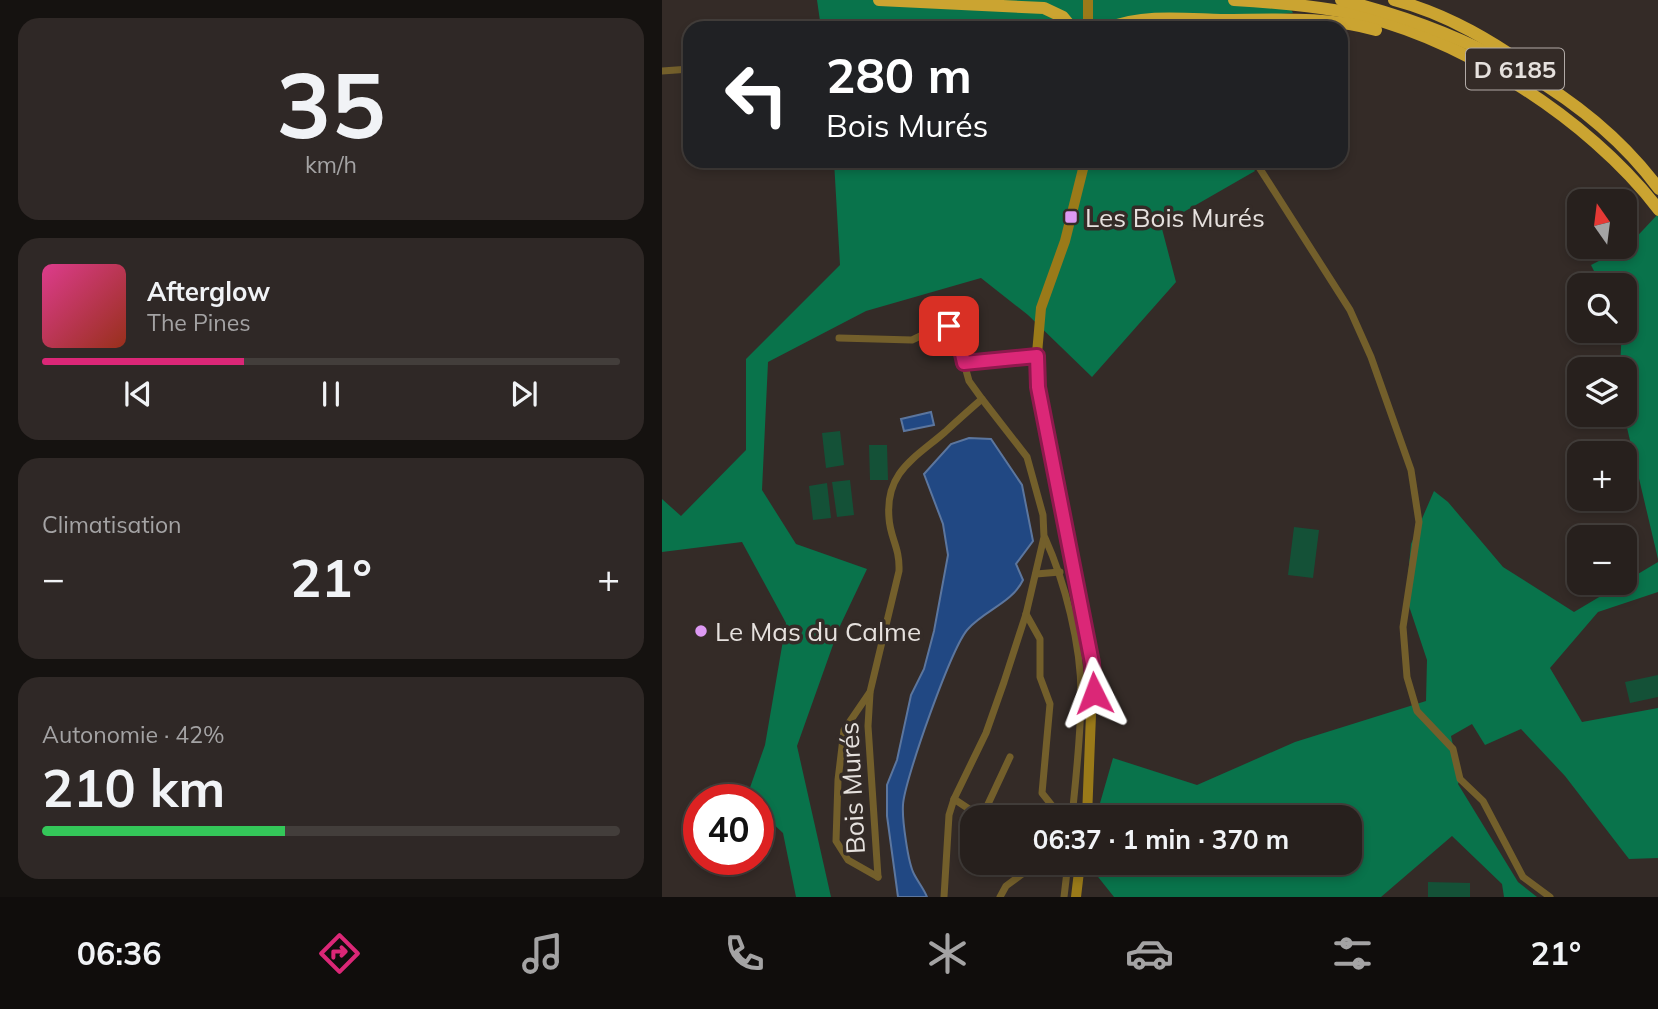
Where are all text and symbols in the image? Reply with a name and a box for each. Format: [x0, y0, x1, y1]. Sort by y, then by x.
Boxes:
text: 280 m [826, 44, 972, 105]
text: 35 [276, 47, 386, 161]
road number: D 6185 [1466, 48, 1564, 90]
icon: left [711, 49, 802, 140]
text: Bois Murés [826, 105, 988, 145]
text: km/h [305, 150, 357, 179]
north arrow [1567, 189, 1637, 259]
map controls [1567, 189, 1637, 595]
place label: Les Bois Murés [1085, 201, 1265, 234]
marker: Les Bois Murés [1063, 209, 1079, 225]
button: search [1567, 273, 1637, 343]
text: Afterglow [147, 275, 270, 308]
pin [919, 296, 979, 356]
icon: arrive [930, 307, 968, 345]
text: The Pines [147, 308, 251, 337]
button: layers [1567, 357, 1637, 427]
icon: previous [119, 375, 157, 413]
icon: pause [312, 375, 350, 413]
icon: next [505, 375, 543, 413]
button: + [1567, 441, 1637, 511]
text: Climatisation [42, 510, 182, 539]
button: − [1567, 525, 1637, 595]
text: 21° [290, 545, 372, 610]
text: − [42, 554, 65, 602]
text: + [597, 554, 620, 602]
place label: Le Mas du Calme [715, 615, 921, 648]
marker: Le Mas du Calme [693, 623, 709, 639]
position arrow [1057, 656, 1131, 730]
text: Autonomie · 42% [42, 720, 225, 749]
street label: Bois Murés [832, 721, 872, 855]
text: 210 km [42, 755, 225, 820]
speed limit sign: 40 [683, 784, 774, 875]
text: 06:37 · 1 min · 370 m [1033, 823, 1289, 856]
icon: directions [315, 929, 364, 978]
icon: music [518, 929, 567, 978]
icon: phone [720, 929, 769, 978]
icon: climate [923, 929, 972, 978]
icon: car [1125, 929, 1174, 978]
icon: filters [1328, 929, 1377, 978]
text: 06:36 [77, 933, 162, 973]
text: 21° [1531, 933, 1581, 973]

